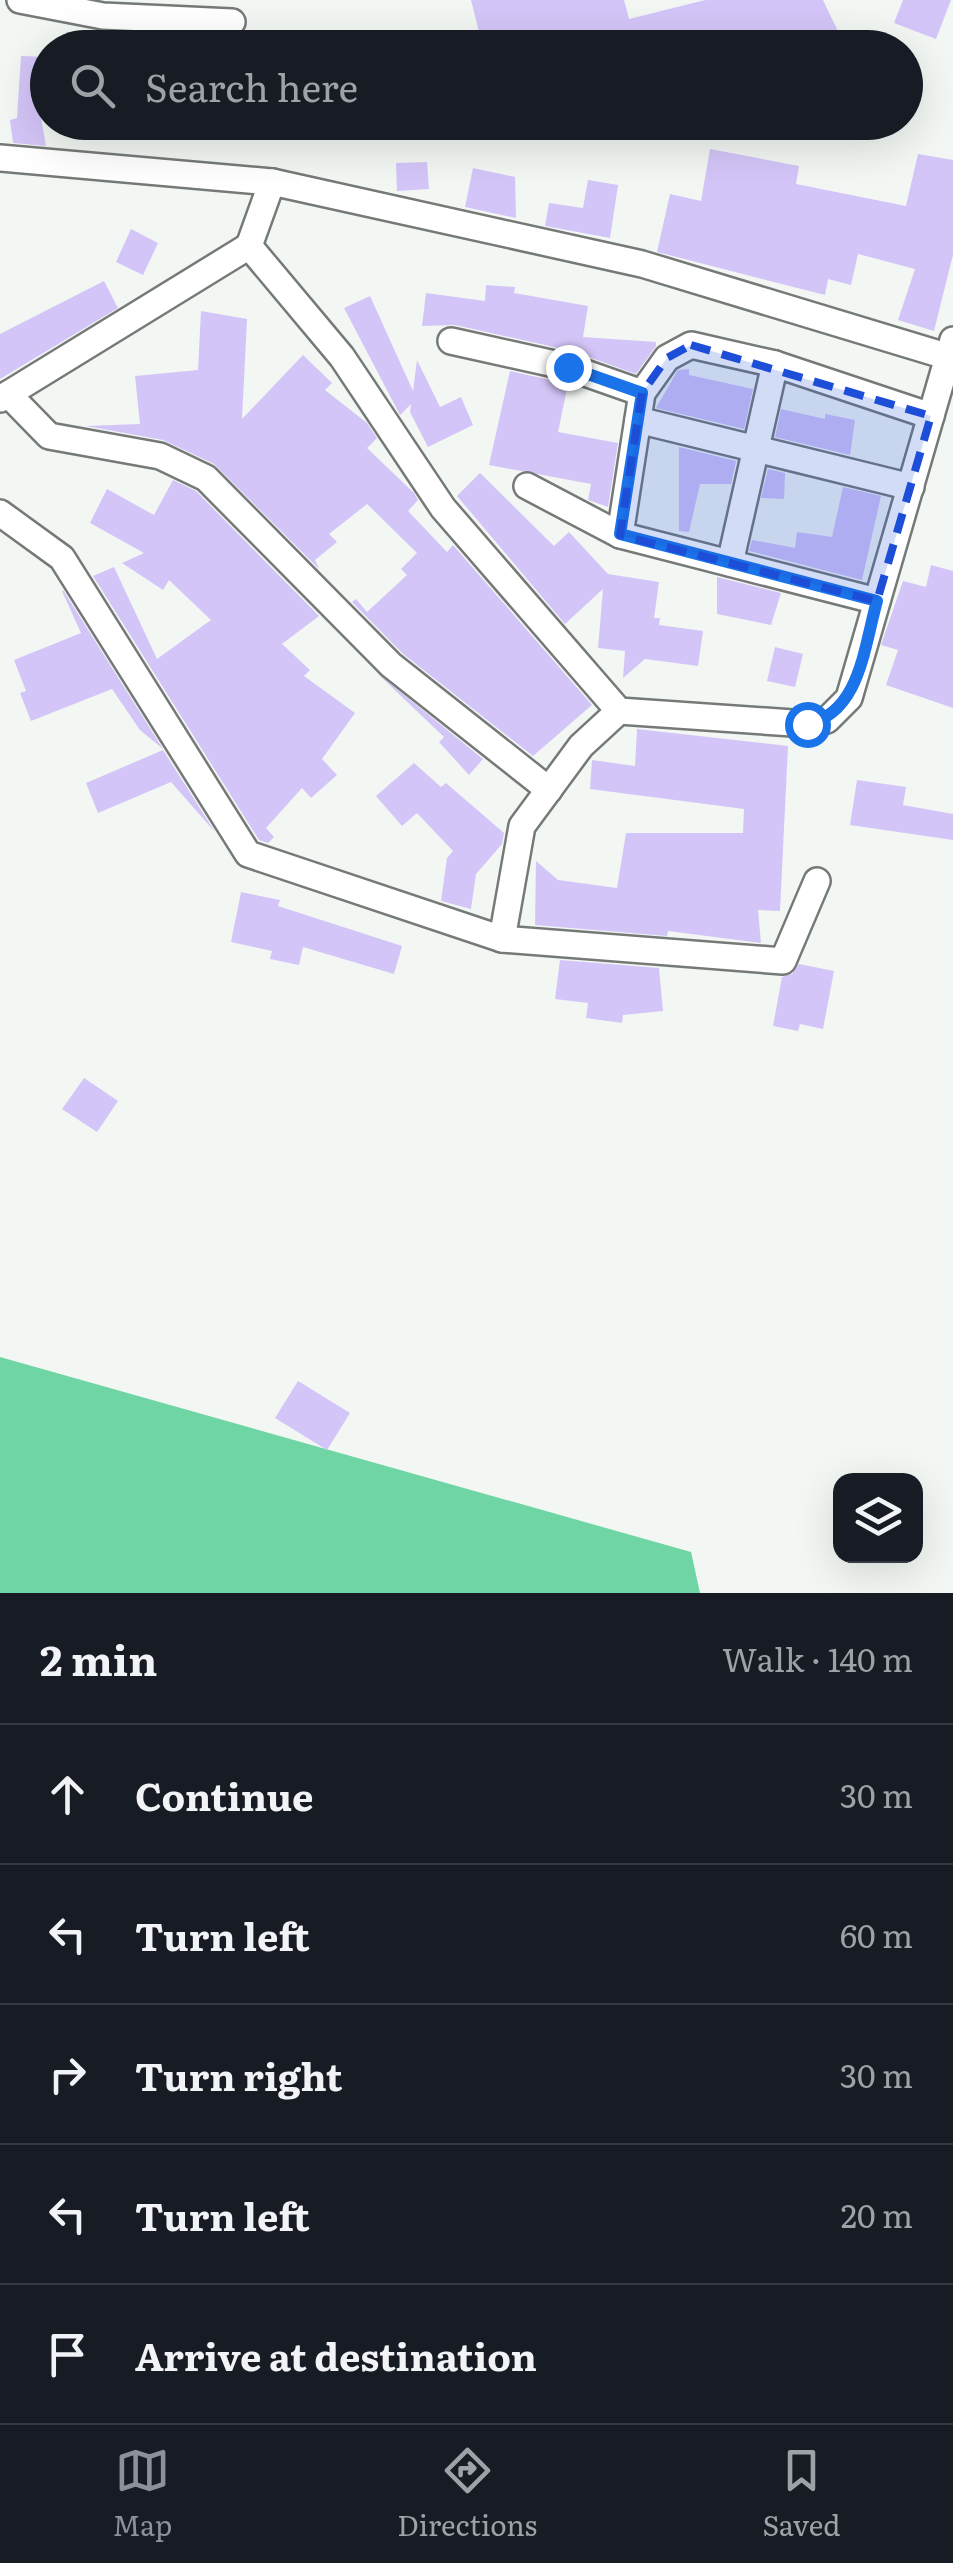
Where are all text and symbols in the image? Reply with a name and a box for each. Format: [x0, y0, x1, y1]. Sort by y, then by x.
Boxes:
search box [30, 30, 923, 140]
text: Search here [145, 57, 358, 114]
icon: search [65, 58, 120, 113]
route end [546, 345, 592, 391]
route start [785, 702, 831, 748]
map controls [833, 1473, 923, 1563]
button: layers [833, 1473, 923, 1563]
text: 2 min [40, 1627, 157, 1689]
text: Walk · 140 m [722, 1634, 913, 1682]
text: Continue [135, 1766, 313, 1823]
icon: ahead [40, 1767, 95, 1822]
text: 30 m [840, 1770, 913, 1818]
text: Turn left [135, 1906, 310, 1963]
icon: left [40, 1907, 95, 1962]
text: 60 m [840, 1910, 913, 1958]
text: Turn right [135, 2046, 342, 2103]
icon: right [40, 2047, 95, 2102]
text: 30 m [840, 2050, 913, 2098]
text: Turn left [135, 2186, 310, 2243]
icon: left [40, 2187, 95, 2242]
text: 20 m [841, 2190, 913, 2238]
text: Arrive at destination [135, 2326, 537, 2383]
icon: arrive [40, 2327, 95, 2382]
tab: Map [113, 2443, 172, 2545]
tab: Directions [397, 2443, 537, 2545]
tab: Saved [762, 2443, 840, 2545]

